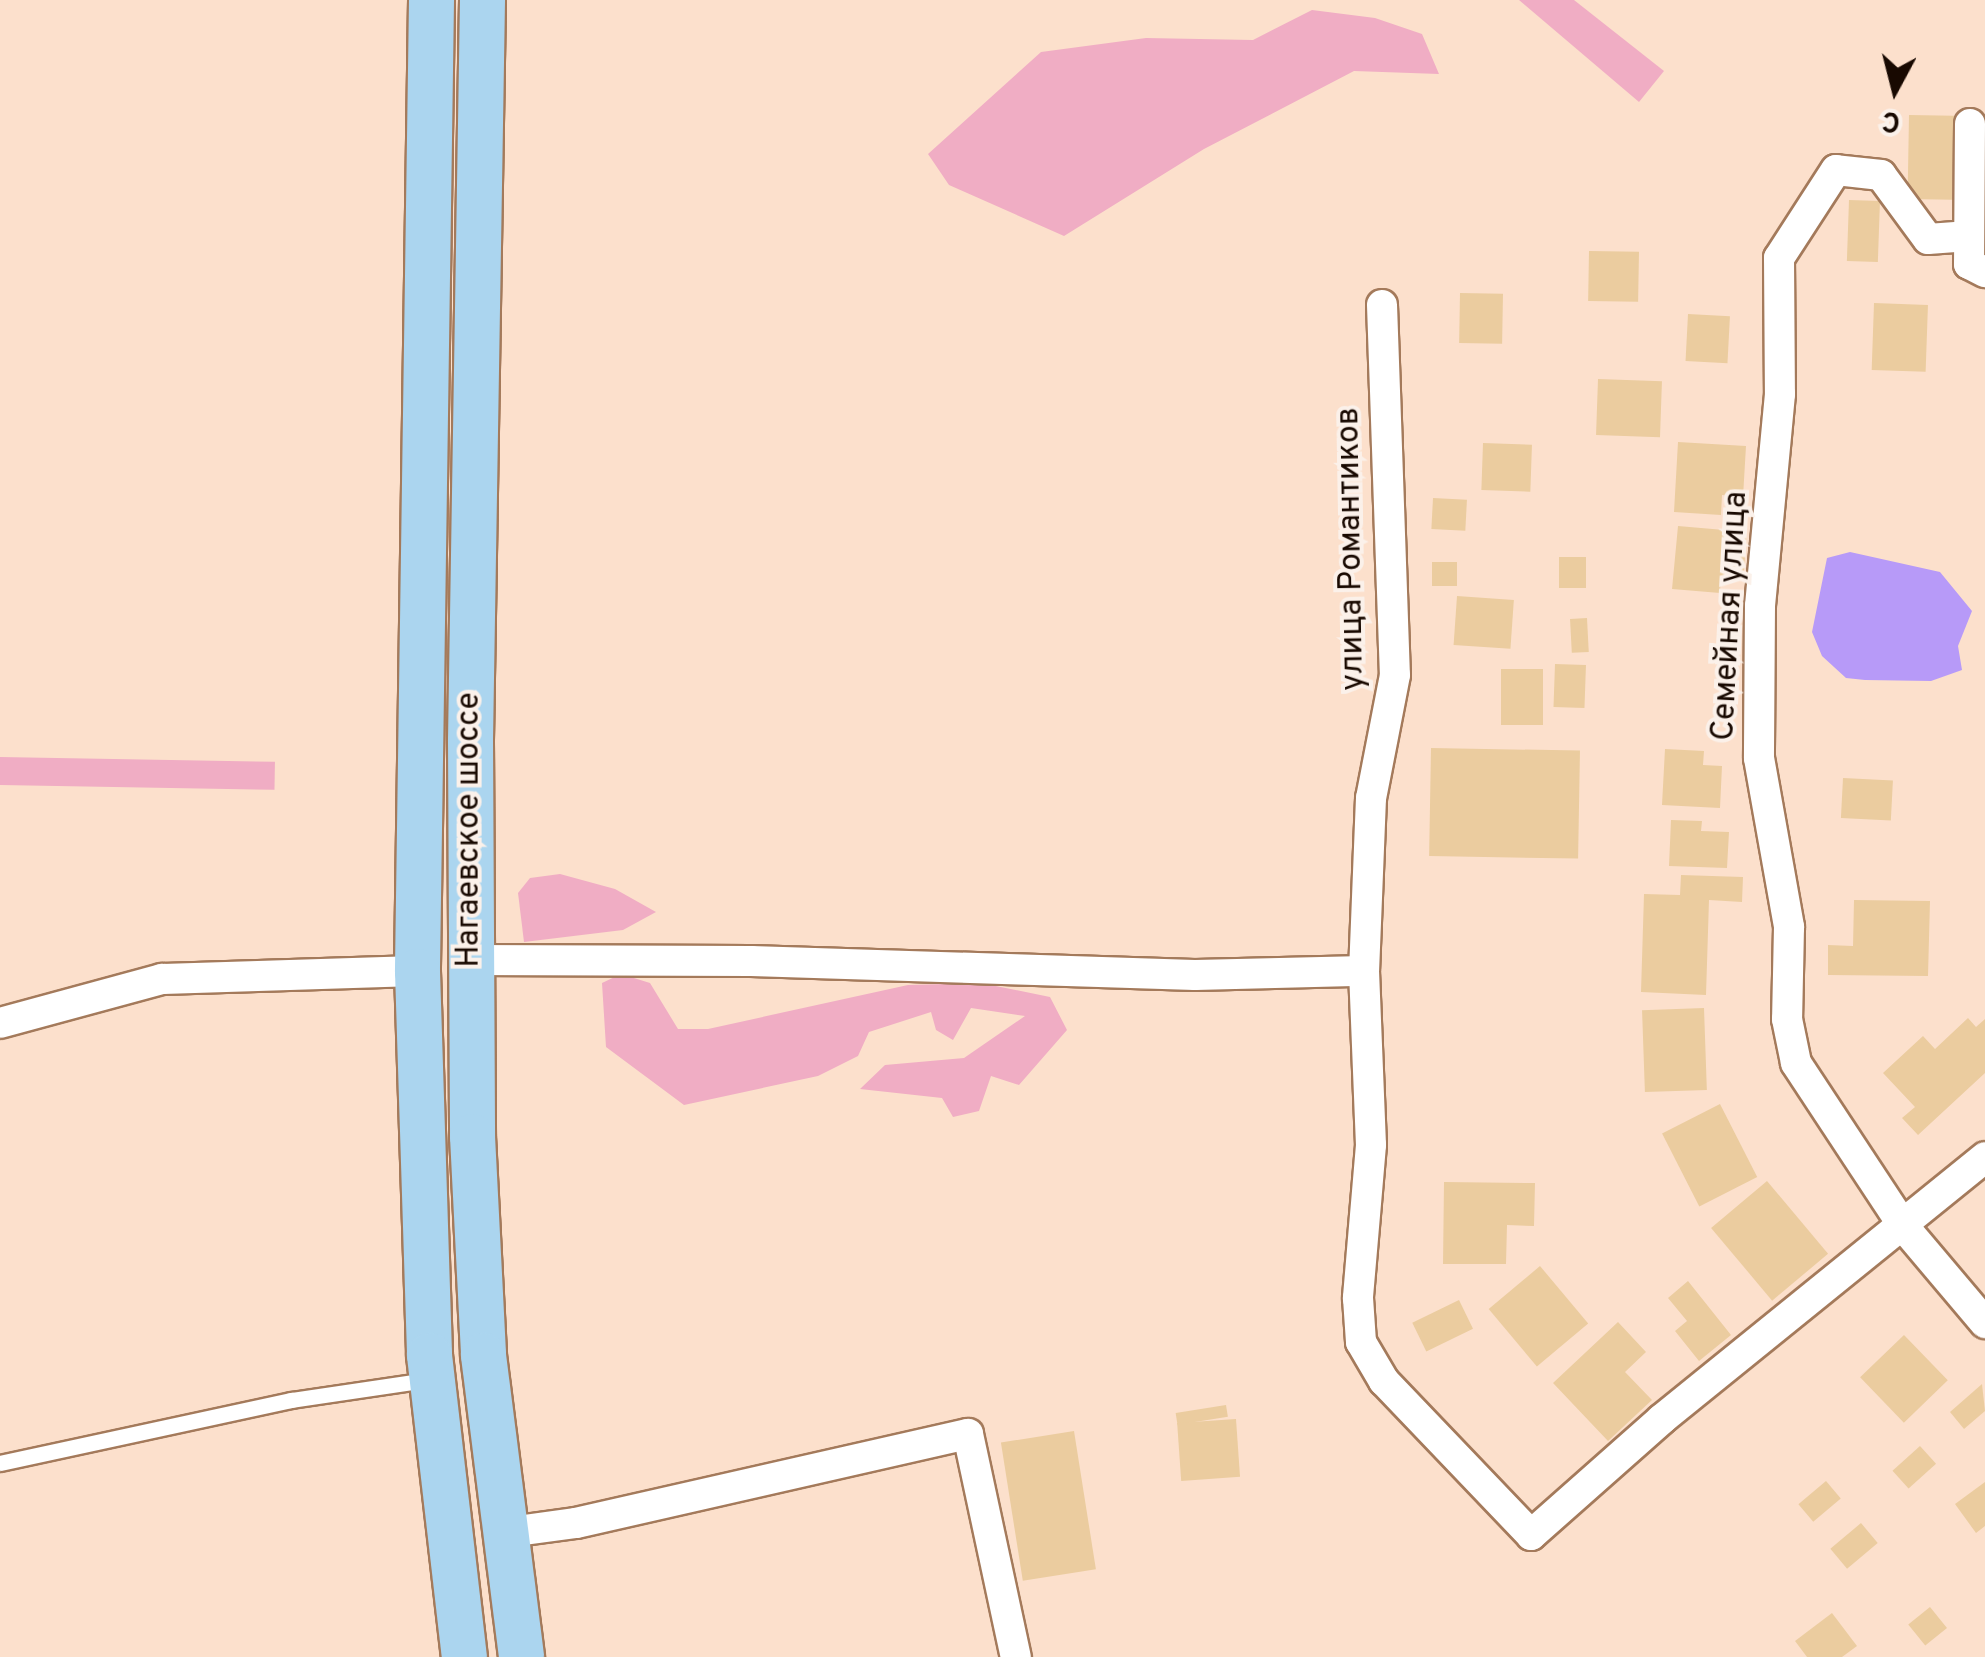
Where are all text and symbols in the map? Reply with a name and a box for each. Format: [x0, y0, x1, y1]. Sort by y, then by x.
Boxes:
north arrow [1845, 40, 1945, 140]
text: С [1880, 101, 1902, 139]
street label: улица Романтиков [1330, 407, 1374, 691]
street label: Семейная улица [1705, 490, 1757, 742]
street label: Нагаевское шоссе [451, 692, 489, 968]

